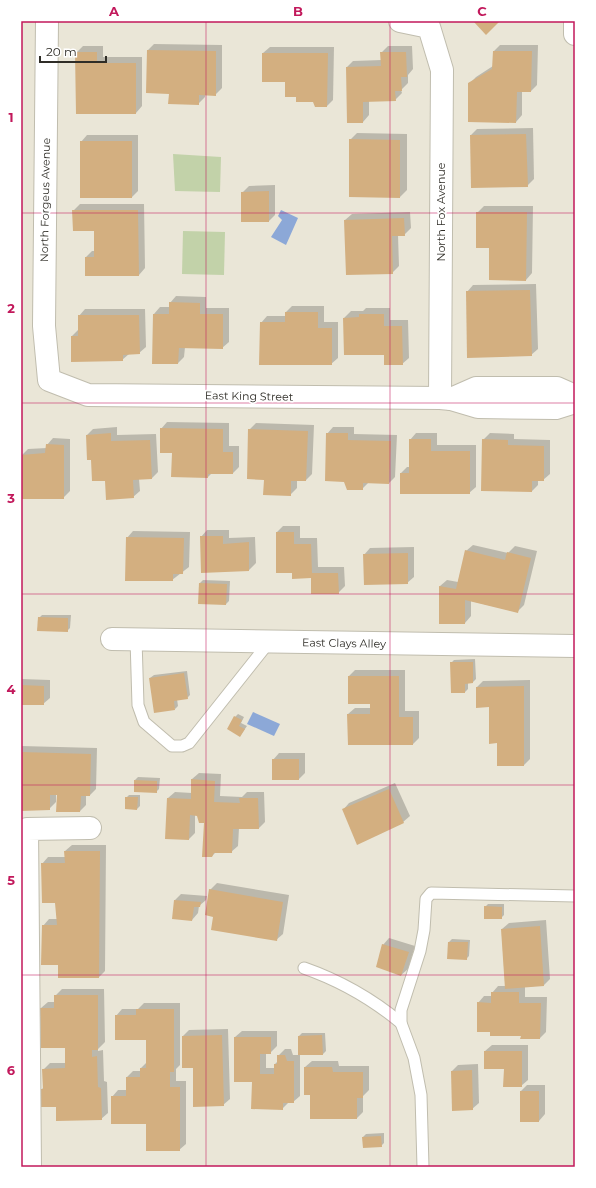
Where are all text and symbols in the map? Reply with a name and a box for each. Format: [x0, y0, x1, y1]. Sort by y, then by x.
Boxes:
text: A [108, 3, 120, 19]
text: B [293, 3, 303, 19]
text: C [477, 3, 487, 19]
scale bar [40, 38, 106, 64]
text: 20 m [46, 44, 77, 59]
text: 1 [8, 109, 14, 125]
street label: North Forgeus Avenue [37, 137, 53, 262]
street label: North Fox Avenue [434, 162, 448, 261]
text: 2 [7, 300, 15, 316]
street label: East King Street [205, 388, 294, 404]
text: 3 [6, 490, 15, 506]
street label: East Clays Alley [302, 635, 386, 651]
text: 4 [7, 681, 16, 697]
text: 5 [7, 872, 15, 888]
text: 6 [7, 1062, 16, 1078]

